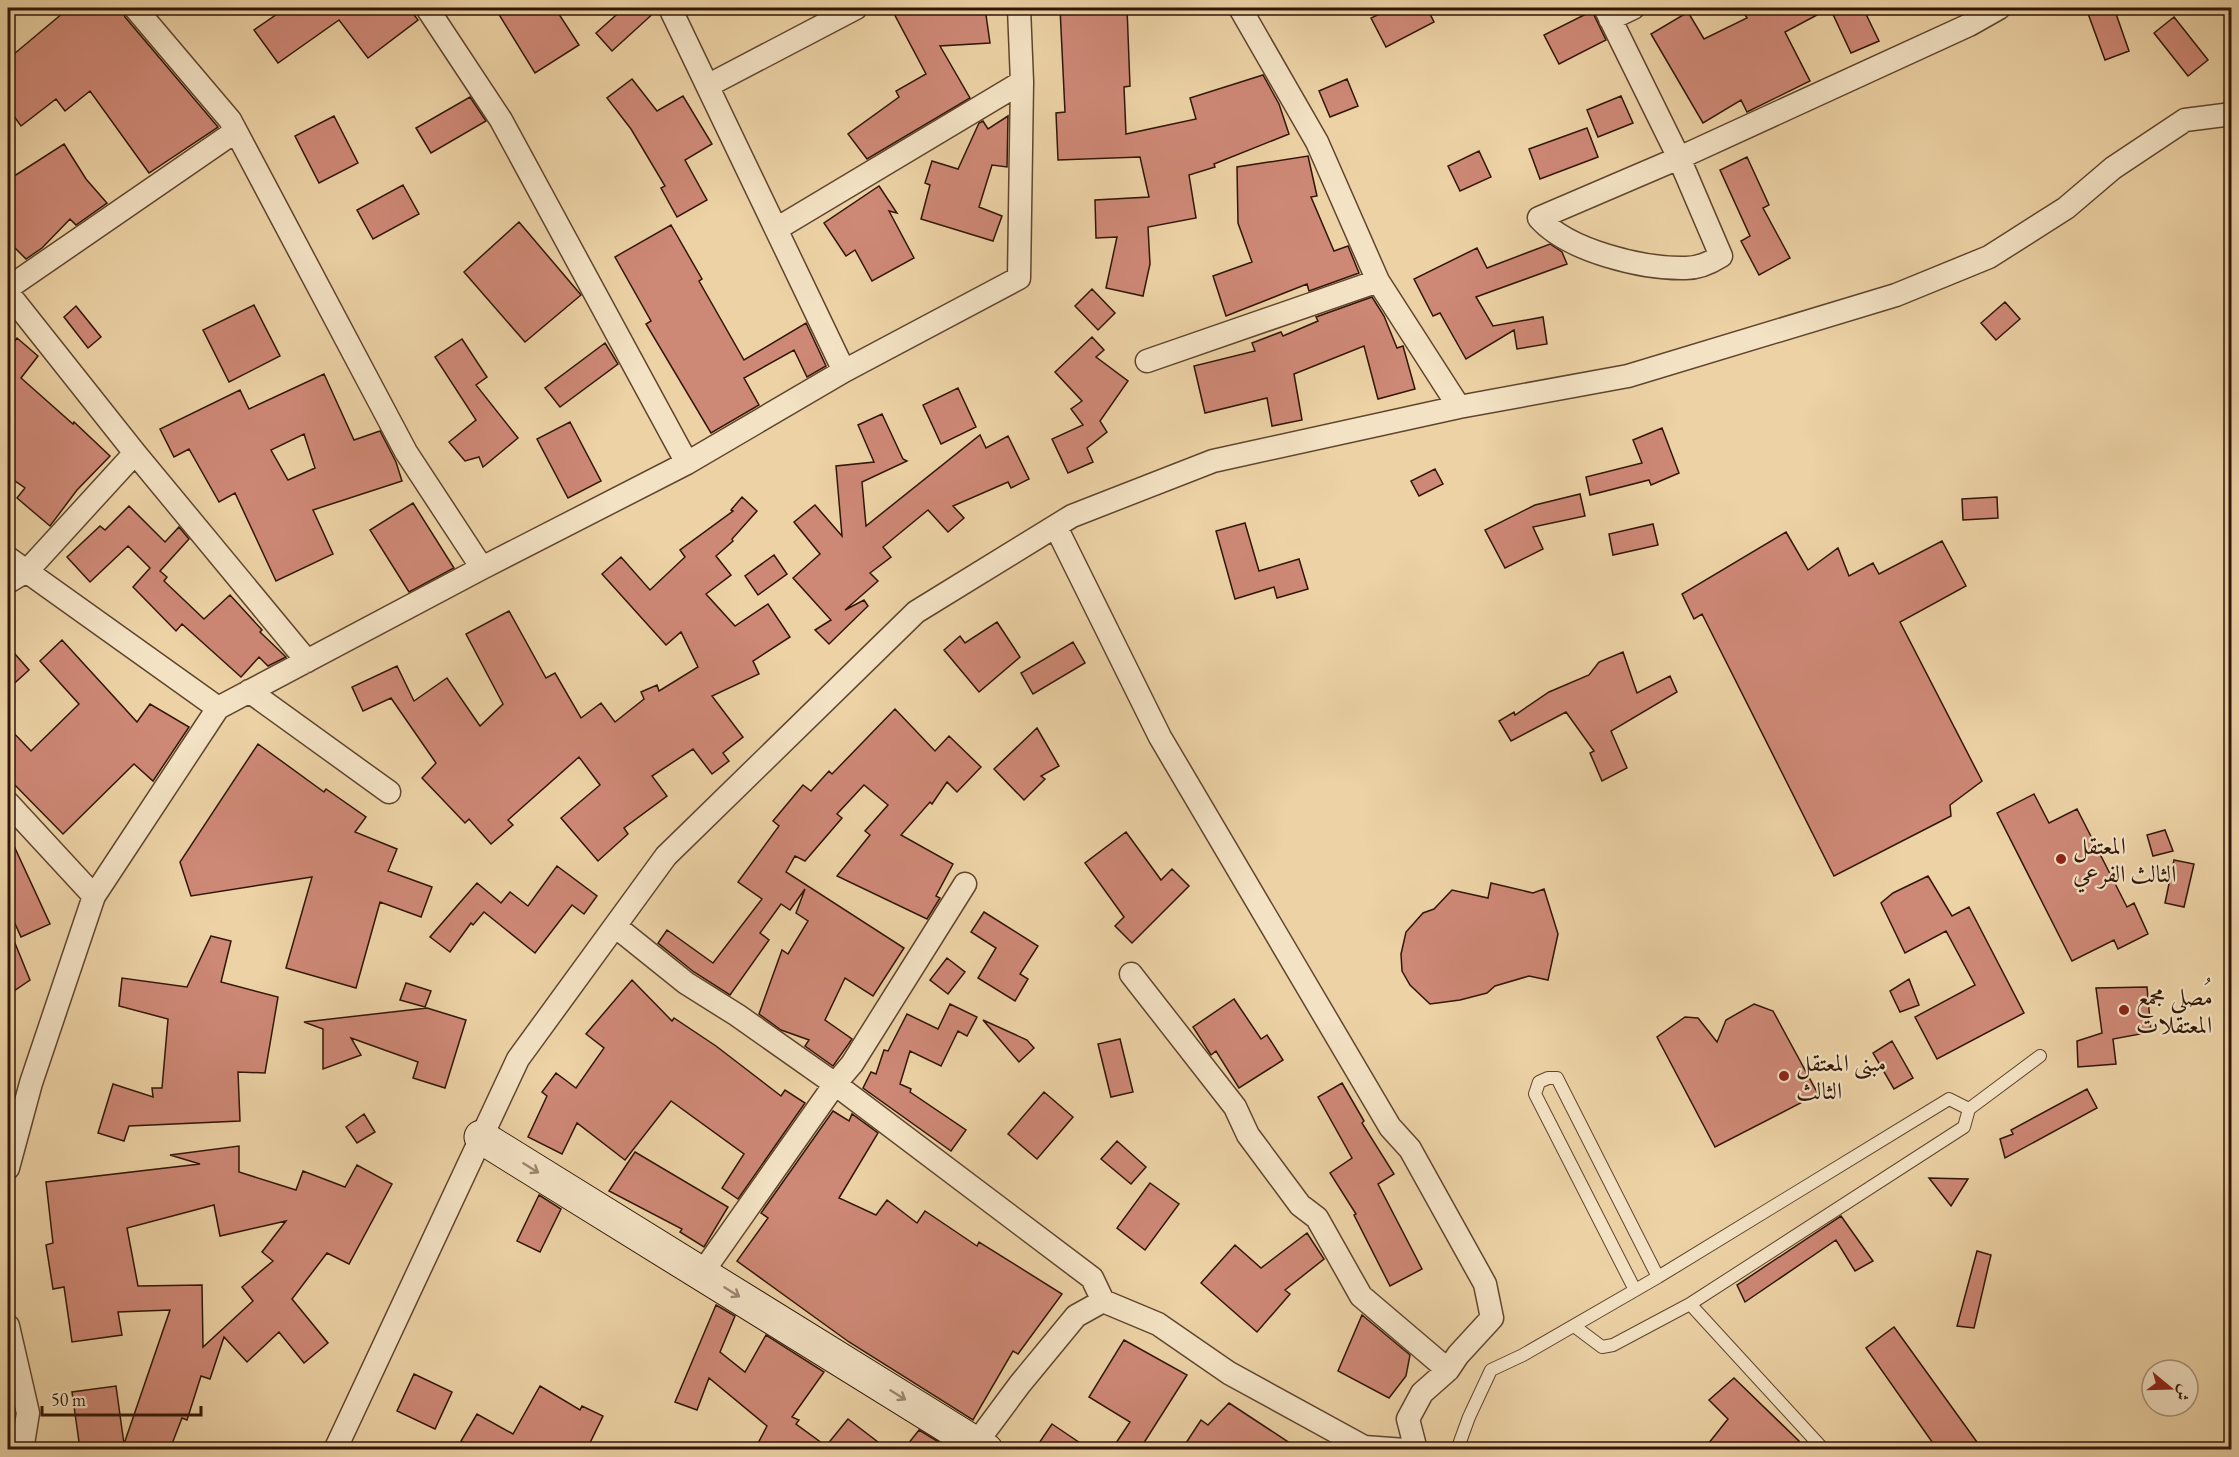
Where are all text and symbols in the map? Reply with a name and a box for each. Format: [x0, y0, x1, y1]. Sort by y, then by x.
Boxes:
place label: المعتقل الثالث الفرعي [2073, 830, 2176, 893]
marker: المعتقل الثالث الفرعي [2054, 852, 2068, 866]
place label: مُصلى مجمع المعتقلات [2136, 977, 2213, 1040]
marker: مُصلى مجمع المعتقلات [2117, 1003, 2131, 1017]
place label: مبنى المعتقل الثالث [1796, 1047, 1886, 1106]
marker: مبنى المعتقل الثالث [1777, 1069, 1791, 1083]
one-way arrow [522, 1162, 539, 1174]
one-way arrow [723, 1287, 740, 1299]
north arrow [2140, 1358, 2200, 1418]
scale bar [42, 1379, 201, 1417]
text: ش [2171, 1382, 2196, 1404]
text: 50 m [51, 1388, 86, 1411]
one-way arrow [889, 1389, 906, 1401]

